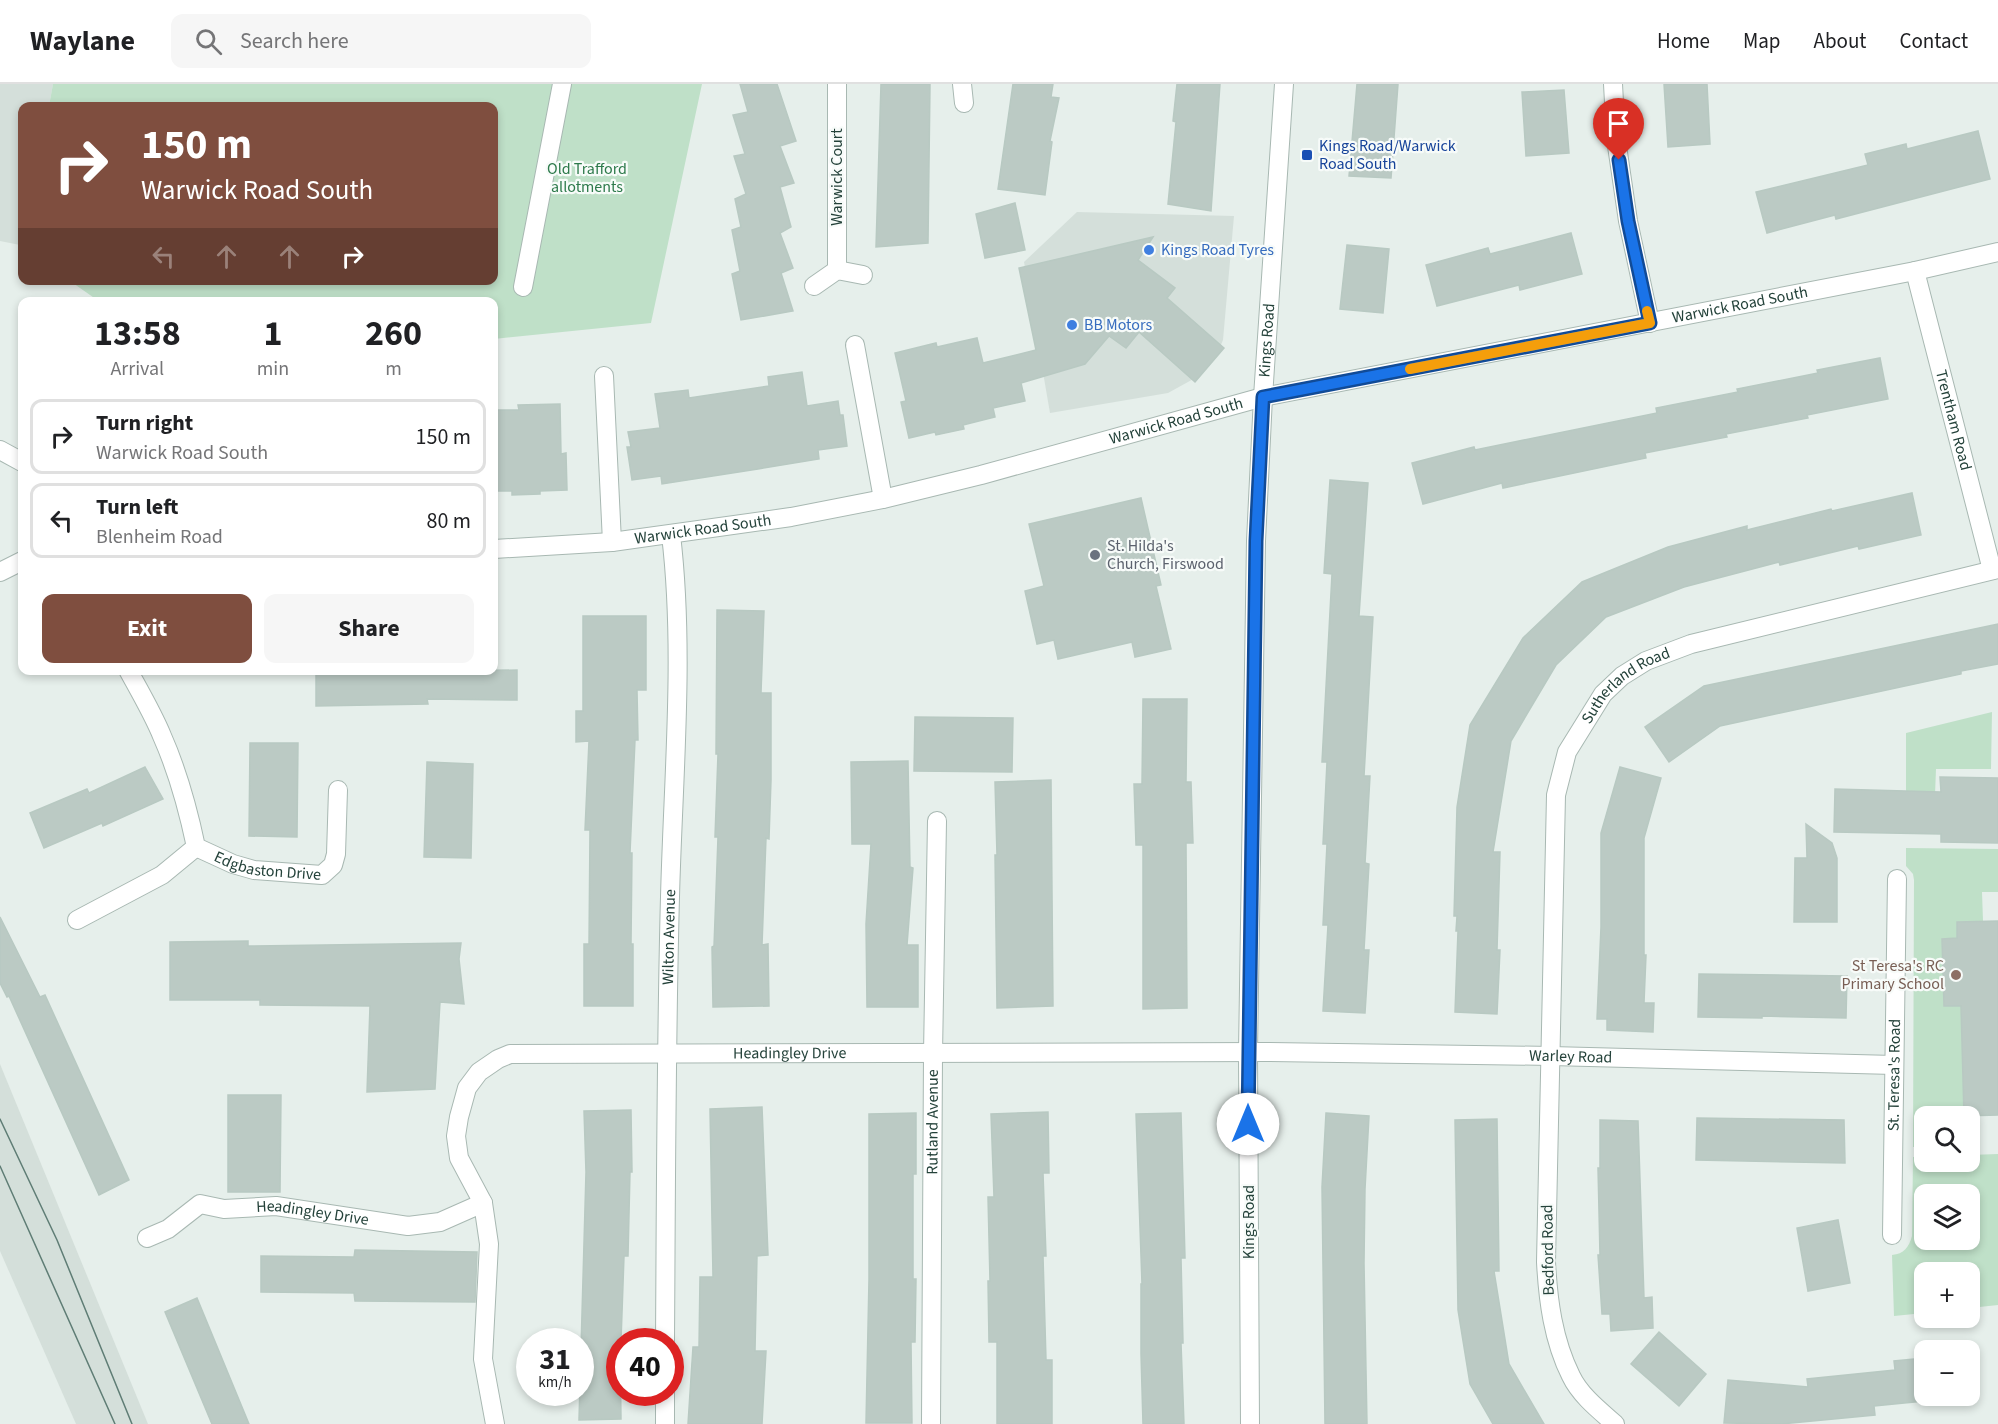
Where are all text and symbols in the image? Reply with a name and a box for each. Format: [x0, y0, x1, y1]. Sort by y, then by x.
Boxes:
search box [171, 14, 591, 68]
text: Waylane [30, 21, 135, 61]
icon: search [192, 25, 225, 58]
text: Search here [240, 25, 349, 57]
text: Home [1657, 26, 1710, 56]
text: Map [1743, 26, 1781, 56]
text: About [1814, 26, 1866, 56]
text: Contact [1899, 26, 1968, 56]
pin [1593, 98, 1644, 160]
icon: arrive [1602, 107, 1635, 140]
text: 150 m [141, 115, 252, 175]
icon: right [42, 126, 120, 204]
street label: Warwick Court [826, 128, 848, 226]
place label: Kings Road/Warwick Road South [1319, 135, 1456, 175]
marker: Kings Road/Warwick Road South [1300, 148, 1314, 162]
park label: Old Trafford allotments [547, 158, 627, 198]
text: Warwick Road South [141, 171, 373, 210]
place label: Kings Road Tyres [1161, 239, 1274, 261]
icon: left [147, 240, 180, 273]
icon: ahead [210, 240, 243, 273]
icon: ahead [273, 240, 306, 273]
icon: right [336, 240, 369, 273]
marker: Kings Road Tyres [1142, 243, 1156, 257]
street label: Warwick Road South [1670, 281, 1810, 329]
street label: Kings Road [1253, 303, 1280, 378]
text: 13:58 [94, 308, 181, 359]
text: 1 [263, 308, 282, 359]
text: 260 [365, 308, 422, 359]
place label: BB Motors [1084, 314, 1152, 336]
marker: BB Motors [1065, 318, 1079, 332]
text: Arrival [110, 355, 164, 383]
text: min [257, 355, 289, 383]
text: m [385, 355, 402, 383]
street label: Trentham Road [1930, 368, 1977, 473]
street label: Warwick Road South [1107, 392, 1245, 450]
text: Turn right [96, 407, 193, 439]
icon: right [45, 420, 78, 453]
text: 150 m [416, 421, 471, 453]
text: Warwick Road South [96, 439, 268, 467]
text: Turn left [96, 491, 178, 523]
icon: left [45, 504, 78, 537]
text: 80 m [426, 505, 471, 537]
street label: Warwick Road South [633, 509, 773, 550]
text: Blenheim Road [96, 523, 223, 551]
place label: St. Hilda's Church, Firswood [1107, 535, 1224, 575]
marker: St. Hilda's Church, Firswood [1088, 548, 1102, 562]
button: Exit [42, 594, 252, 663]
button: Share [264, 594, 474, 663]
street label: Sutherland Road [1576, 642, 1673, 728]
street label: Edgbaston Drive [210, 846, 322, 886]
street label: Wilton Avenue [657, 889, 681, 985]
place label: St Teresa's RC Primary School [1842, 955, 1944, 995]
marker: St Teresa's RC Primary School [1949, 968, 1963, 982]
street label: St. Teresa's Road [1882, 1019, 1906, 1131]
street label: Headingley Drive [733, 1042, 847, 1064]
street label: Warley Road [1529, 1045, 1613, 1069]
street label: Rutland Avenue [921, 1069, 944, 1175]
position arrow [1216, 1092, 1280, 1156]
map controls [1914, 1106, 1980, 1406]
button: search [1914, 1106, 1980, 1172]
button: layers [1914, 1184, 1980, 1250]
street label: Kings Road [1238, 1185, 1260, 1259]
street label: Headingley Drive [256, 1195, 370, 1231]
street label: Bedford Road [1536, 1204, 1560, 1296]
button: + [1914, 1262, 1980, 1328]
speed limit sign: 40 [606, 1328, 684, 1406]
text: 31 [539, 1338, 571, 1381]
button: − [1914, 1340, 1980, 1406]
text: km/h [538, 1372, 572, 1393]

